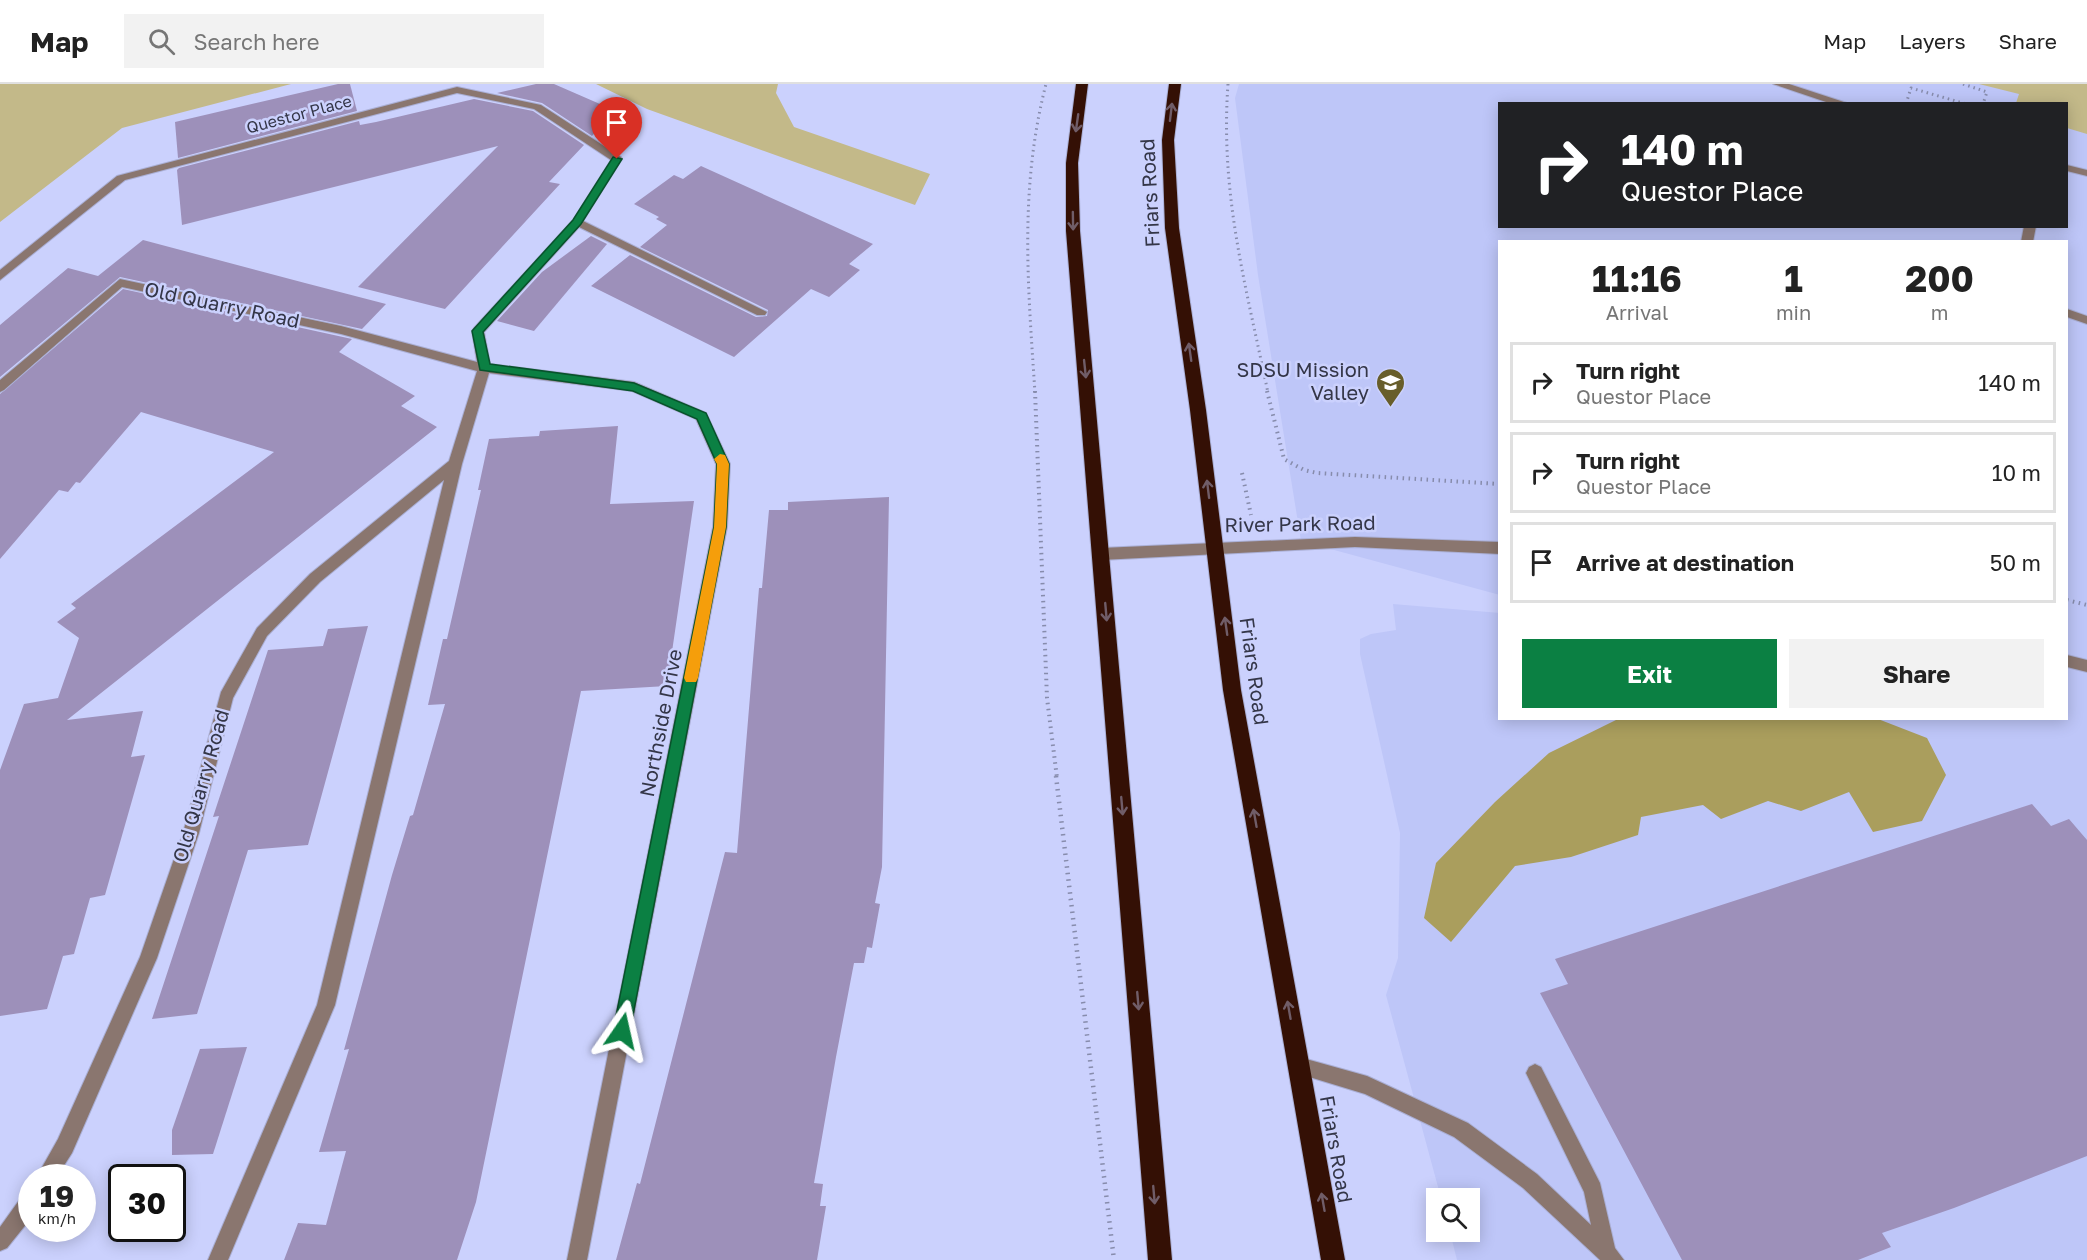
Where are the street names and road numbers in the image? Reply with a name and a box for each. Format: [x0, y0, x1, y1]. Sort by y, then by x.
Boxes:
street label: Questor Place [244, 90, 354, 138]
street label: Friars Road [1134, 138, 1164, 248]
street label: Old Quarry Road [142, 276, 302, 332]
street label: River Park Road [1224, 510, 1376, 536]
street label: Friars Road [1236, 615, 1274, 726]
street label: Northside Drive [634, 647, 686, 799]
street label: Old Quarry Road [167, 707, 233, 865]
street label: Friars Road [1316, 1093, 1358, 1204]

